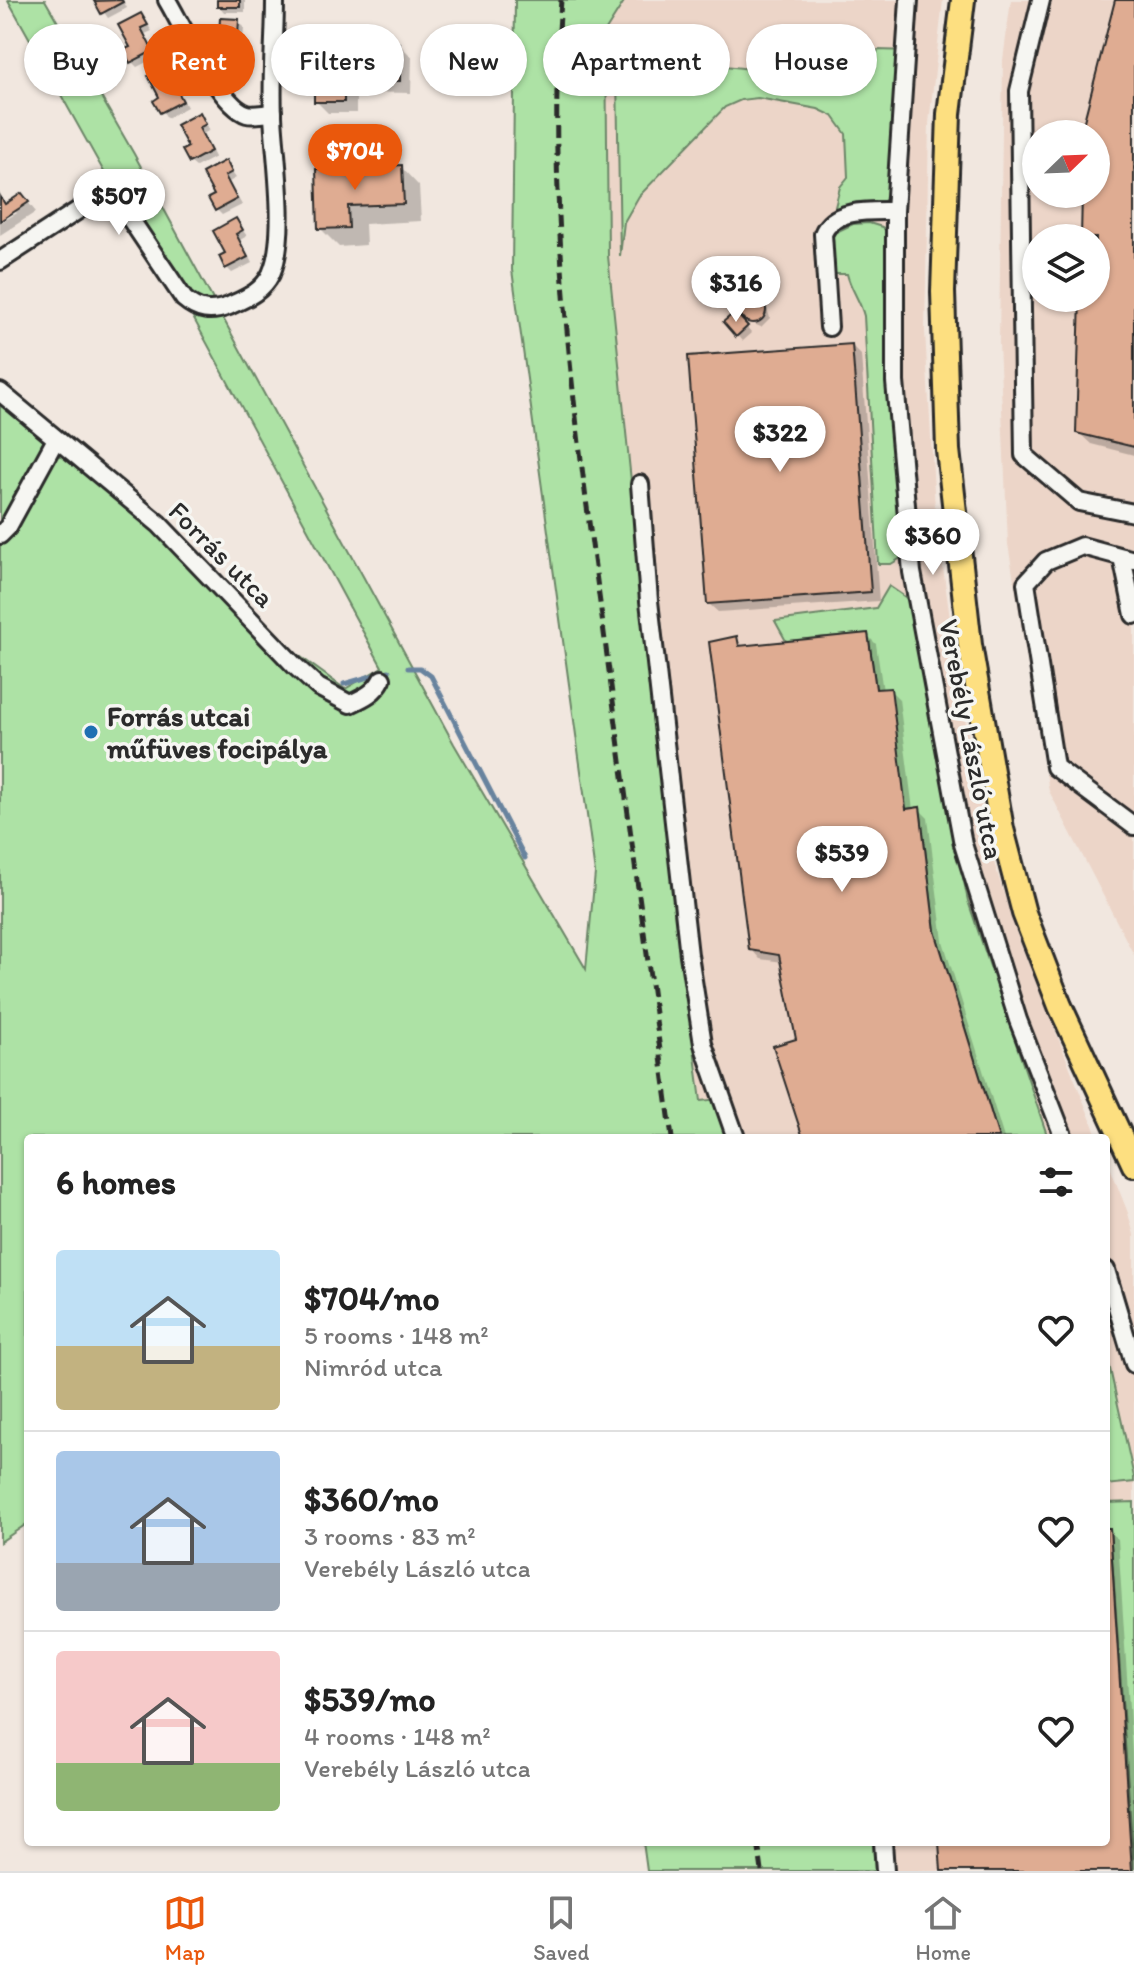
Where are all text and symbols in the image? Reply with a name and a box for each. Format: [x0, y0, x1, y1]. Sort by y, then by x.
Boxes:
chip: Buy [24, 24, 127, 96]
chip: Rent [143, 24, 255, 96]
chip: Filters [271, 24, 404, 96]
chip: New [420, 24, 527, 96]
chip: Apartment [543, 24, 730, 96]
chip: House [746, 24, 877, 96]
north arrow [1022, 120, 1110, 208]
map controls [1022, 120, 1110, 312]
pin: $704 [308, 124, 402, 192]
text: $704 [326, 134, 384, 166]
pin: $507 [72, 169, 166, 237]
text: $507 [91, 179, 147, 211]
button: layers [1022, 224, 1110, 312]
pin: $316 [689, 256, 783, 324]
text: $316 [709, 266, 763, 298]
pin: $322 [733, 406, 827, 474]
text: $322 [753, 416, 807, 448]
street label: Forrás utca [162, 494, 282, 614]
pin: $360 [886, 509, 980, 577]
text: $360 [904, 519, 962, 551]
street label: Verebély László utca [932, 616, 1012, 862]
place label: Forrás utcai műfüves focipálya [106, 699, 328, 765]
marker: Forrás utcai műfüves focipálya [82, 723, 100, 741]
pin: $539 [795, 826, 889, 894]
text: $539 [815, 836, 869, 868]
icon: filters [1034, 1160, 1078, 1204]
text: 6 homes [56, 1162, 176, 1203]
text: $704/mo [304, 1278, 440, 1319]
icon: home [120, 1282, 216, 1378]
icon: heart [1034, 1308, 1078, 1352]
text: 5 rooms · 148 m² [304, 1319, 489, 1351]
text: Nimród utca [304, 1351, 442, 1383]
text: $360/mo [304, 1479, 439, 1520]
icon: home [120, 1483, 216, 1579]
icon: heart [1034, 1509, 1078, 1553]
text: 3 rooms · 83 m² [304, 1520, 476, 1552]
text: Verebély László utca [304, 1552, 531, 1584]
text: $539/mo [304, 1679, 436, 1720]
icon: home [120, 1683, 216, 1779]
icon: heart [1034, 1709, 1078, 1753]
text: 4 rooms · 148 m² [304, 1720, 491, 1752]
text: Verebély László utca [304, 1752, 531, 1784]
tab: Map [163, 1891, 207, 1966]
tab: Saved [533, 1891, 589, 1966]
tab: Home [915, 1891, 971, 1966]

